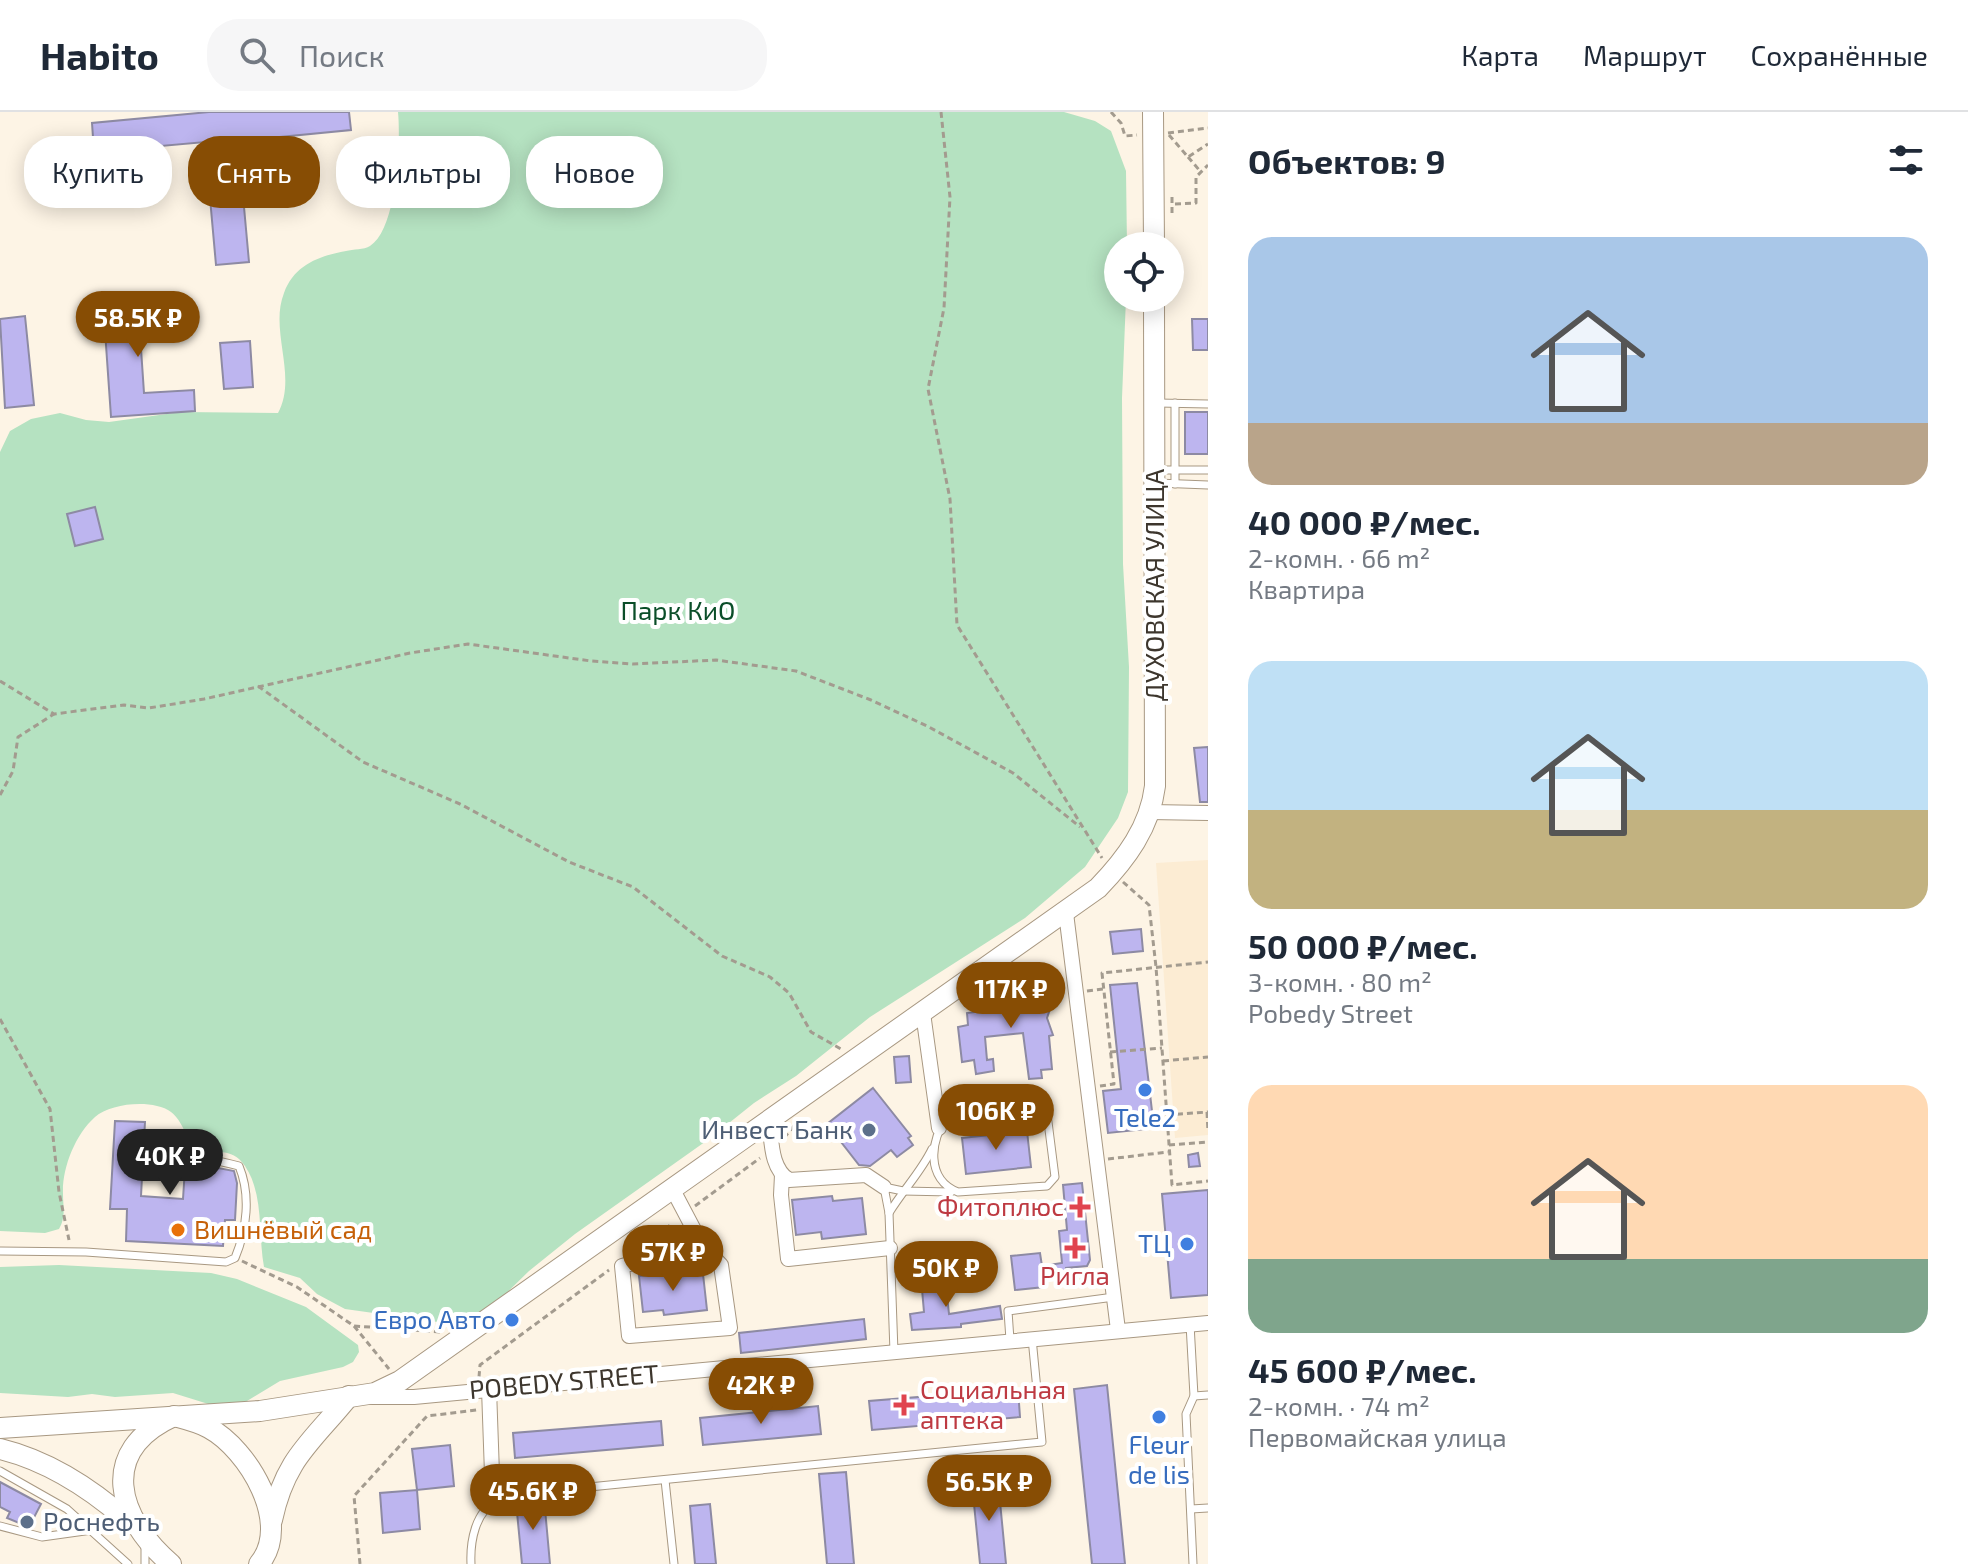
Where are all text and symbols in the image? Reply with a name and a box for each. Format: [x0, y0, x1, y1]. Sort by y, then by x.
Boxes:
search box [207, 19, 767, 91]
text: Habito [40, 32, 159, 78]
icon: search [235, 33, 279, 77]
text: Поиск [299, 37, 385, 73]
text: Карта [1461, 38, 1539, 72]
text: Маршрут [1583, 38, 1707, 72]
text: Сохранённые [1751, 38, 1928, 72]
chip: Купить [24, 136, 172, 208]
chip: Снять [188, 136, 320, 208]
chip: Фильтры [336, 136, 510, 208]
chip: Новое [526, 136, 663, 208]
icon: filters [1884, 138, 1928, 182]
text: Объектов: 9 [1248, 140, 1446, 181]
map controls [1104, 232, 1184, 312]
button: locate [1104, 232, 1184, 312]
icon: home [1516, 289, 1660, 433]
pin: 58.5K ₽ [64, 291, 212, 359]
text: 58.5K ₽ [94, 301, 182, 332]
street label: ДУХОВСКАЯ УЛИЦА [1138, 469, 1169, 701]
text: 40 000 ₽/мес. [1248, 501, 1481, 542]
text: 2-комн. · 66 m² [1248, 542, 1430, 573]
text: Квартира [1248, 573, 1365, 604]
park label: Парк КиО [621, 594, 735, 625]
icon: home [1516, 713, 1660, 857]
text: 50 000 ₽/мес. [1248, 925, 1478, 966]
pin: 117K ₽ [946, 962, 1076, 1030]
text: 3-комн. · 80 m² [1248, 966, 1432, 997]
text: 117K ₽ [974, 972, 1048, 1003]
text: Pobedy Street [1248, 997, 1413, 1028]
marker: Tele2 [1136, 1081, 1154, 1099]
pin: 106K ₽ [931, 1084, 1061, 1152]
text: 106K ₽ [956, 1094, 1036, 1125]
place label: Tele2 [1114, 1101, 1176, 1132]
place label: Инвест Банк [701, 1113, 853, 1144]
marker: Инвест Банк [860, 1121, 878, 1139]
pin: 40K ₽ [114, 1129, 226, 1197]
icon: home [1516, 1137, 1660, 1281]
text: 40K ₽ [135, 1139, 205, 1170]
place label: Фитоплюс [937, 1190, 1064, 1221]
marker: Фитоплюс [1071, 1198, 1089, 1216]
place label: Вишнёвый сад [194, 1213, 372, 1244]
marker: Вишнёвый сад [169, 1221, 187, 1239]
pin: 57K ₽ [617, 1225, 729, 1293]
place label: ТЦ [1138, 1227, 1171, 1258]
text: 57K ₽ [640, 1235, 706, 1266]
marker: ТЦ [1178, 1235, 1196, 1253]
marker: Ригла [1066, 1239, 1084, 1257]
pin: 50K ₽ [890, 1241, 1002, 1309]
text: 50K ₽ [912, 1251, 980, 1282]
place label: Ригла [1040, 1259, 1110, 1290]
place label: Евро Авто [373, 1303, 496, 1334]
marker: Евро Авто [503, 1311, 521, 1329]
text: 45 600 ₽/мес. [1248, 1349, 1476, 1390]
street label: POBEDY STREET [468, 1357, 660, 1404]
pin: 42K ₽ [705, 1358, 817, 1426]
text: 42K ₽ [727, 1368, 795, 1399]
place label: Социальная аптека [920, 1373, 1066, 1434]
text: 2-комн. · 74 m² [1248, 1390, 1430, 1421]
marker: Социальная аптека [895, 1396, 913, 1414]
marker: Fleur de lis [1150, 1408, 1168, 1426]
text: Первомайская улица [1248, 1421, 1507, 1452]
place label: Fleur de lis [1128, 1428, 1190, 1489]
pin: 56.5K ₽ [915, 1455, 1063, 1523]
pin: 45.6K ₽ [459, 1464, 607, 1532]
text: 56.5K ₽ [945, 1465, 1033, 1496]
text: 45.6K ₽ [488, 1474, 578, 1505]
place label: Роснефть [43, 1505, 160, 1536]
marker: Роснефть [18, 1513, 36, 1531]

